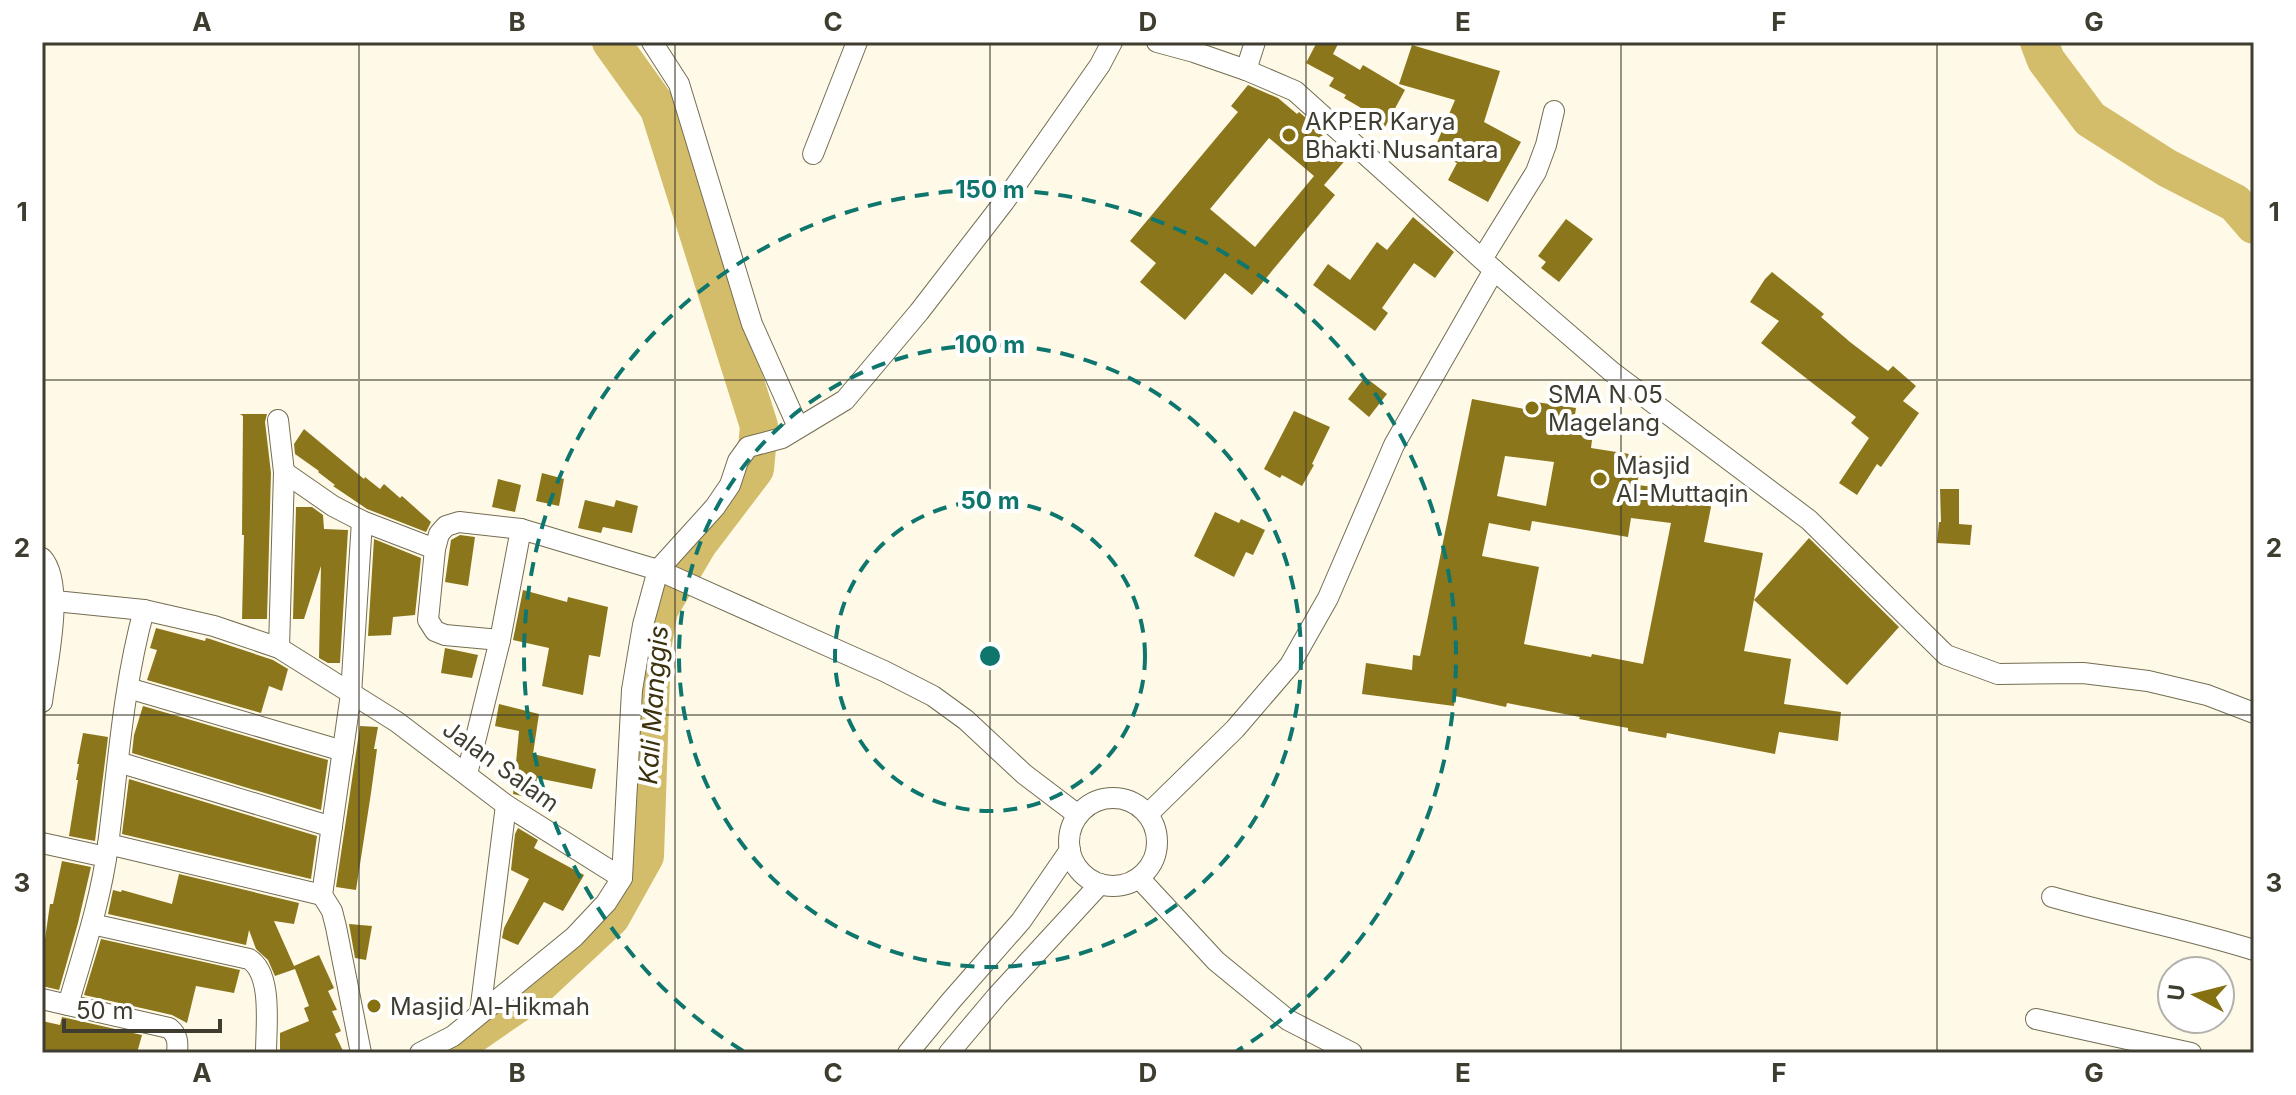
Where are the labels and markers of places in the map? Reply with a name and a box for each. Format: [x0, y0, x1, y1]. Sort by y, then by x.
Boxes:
place label: AKPER Karya Bhakti Nusantara [1305, 107, 1499, 164]
marker: AKPER Karya Bhakti Nusantara [1280, 126, 1298, 144]
place label: SMA N 05 Magelang [1548, 380, 1663, 437]
marker: SMA N 05 Magelang [1523, 399, 1541, 417]
place label: Masjid Al-Muttaqin [1616, 451, 1749, 508]
marker: Masjid Al-Muttaqin [1591, 470, 1609, 488]
centre of rings [976, 642, 1004, 670]
place label: Masjid Al-Hikmah [390, 992, 590, 1021]
marker: Masjid Al-Hikmah [365, 997, 383, 1015]

